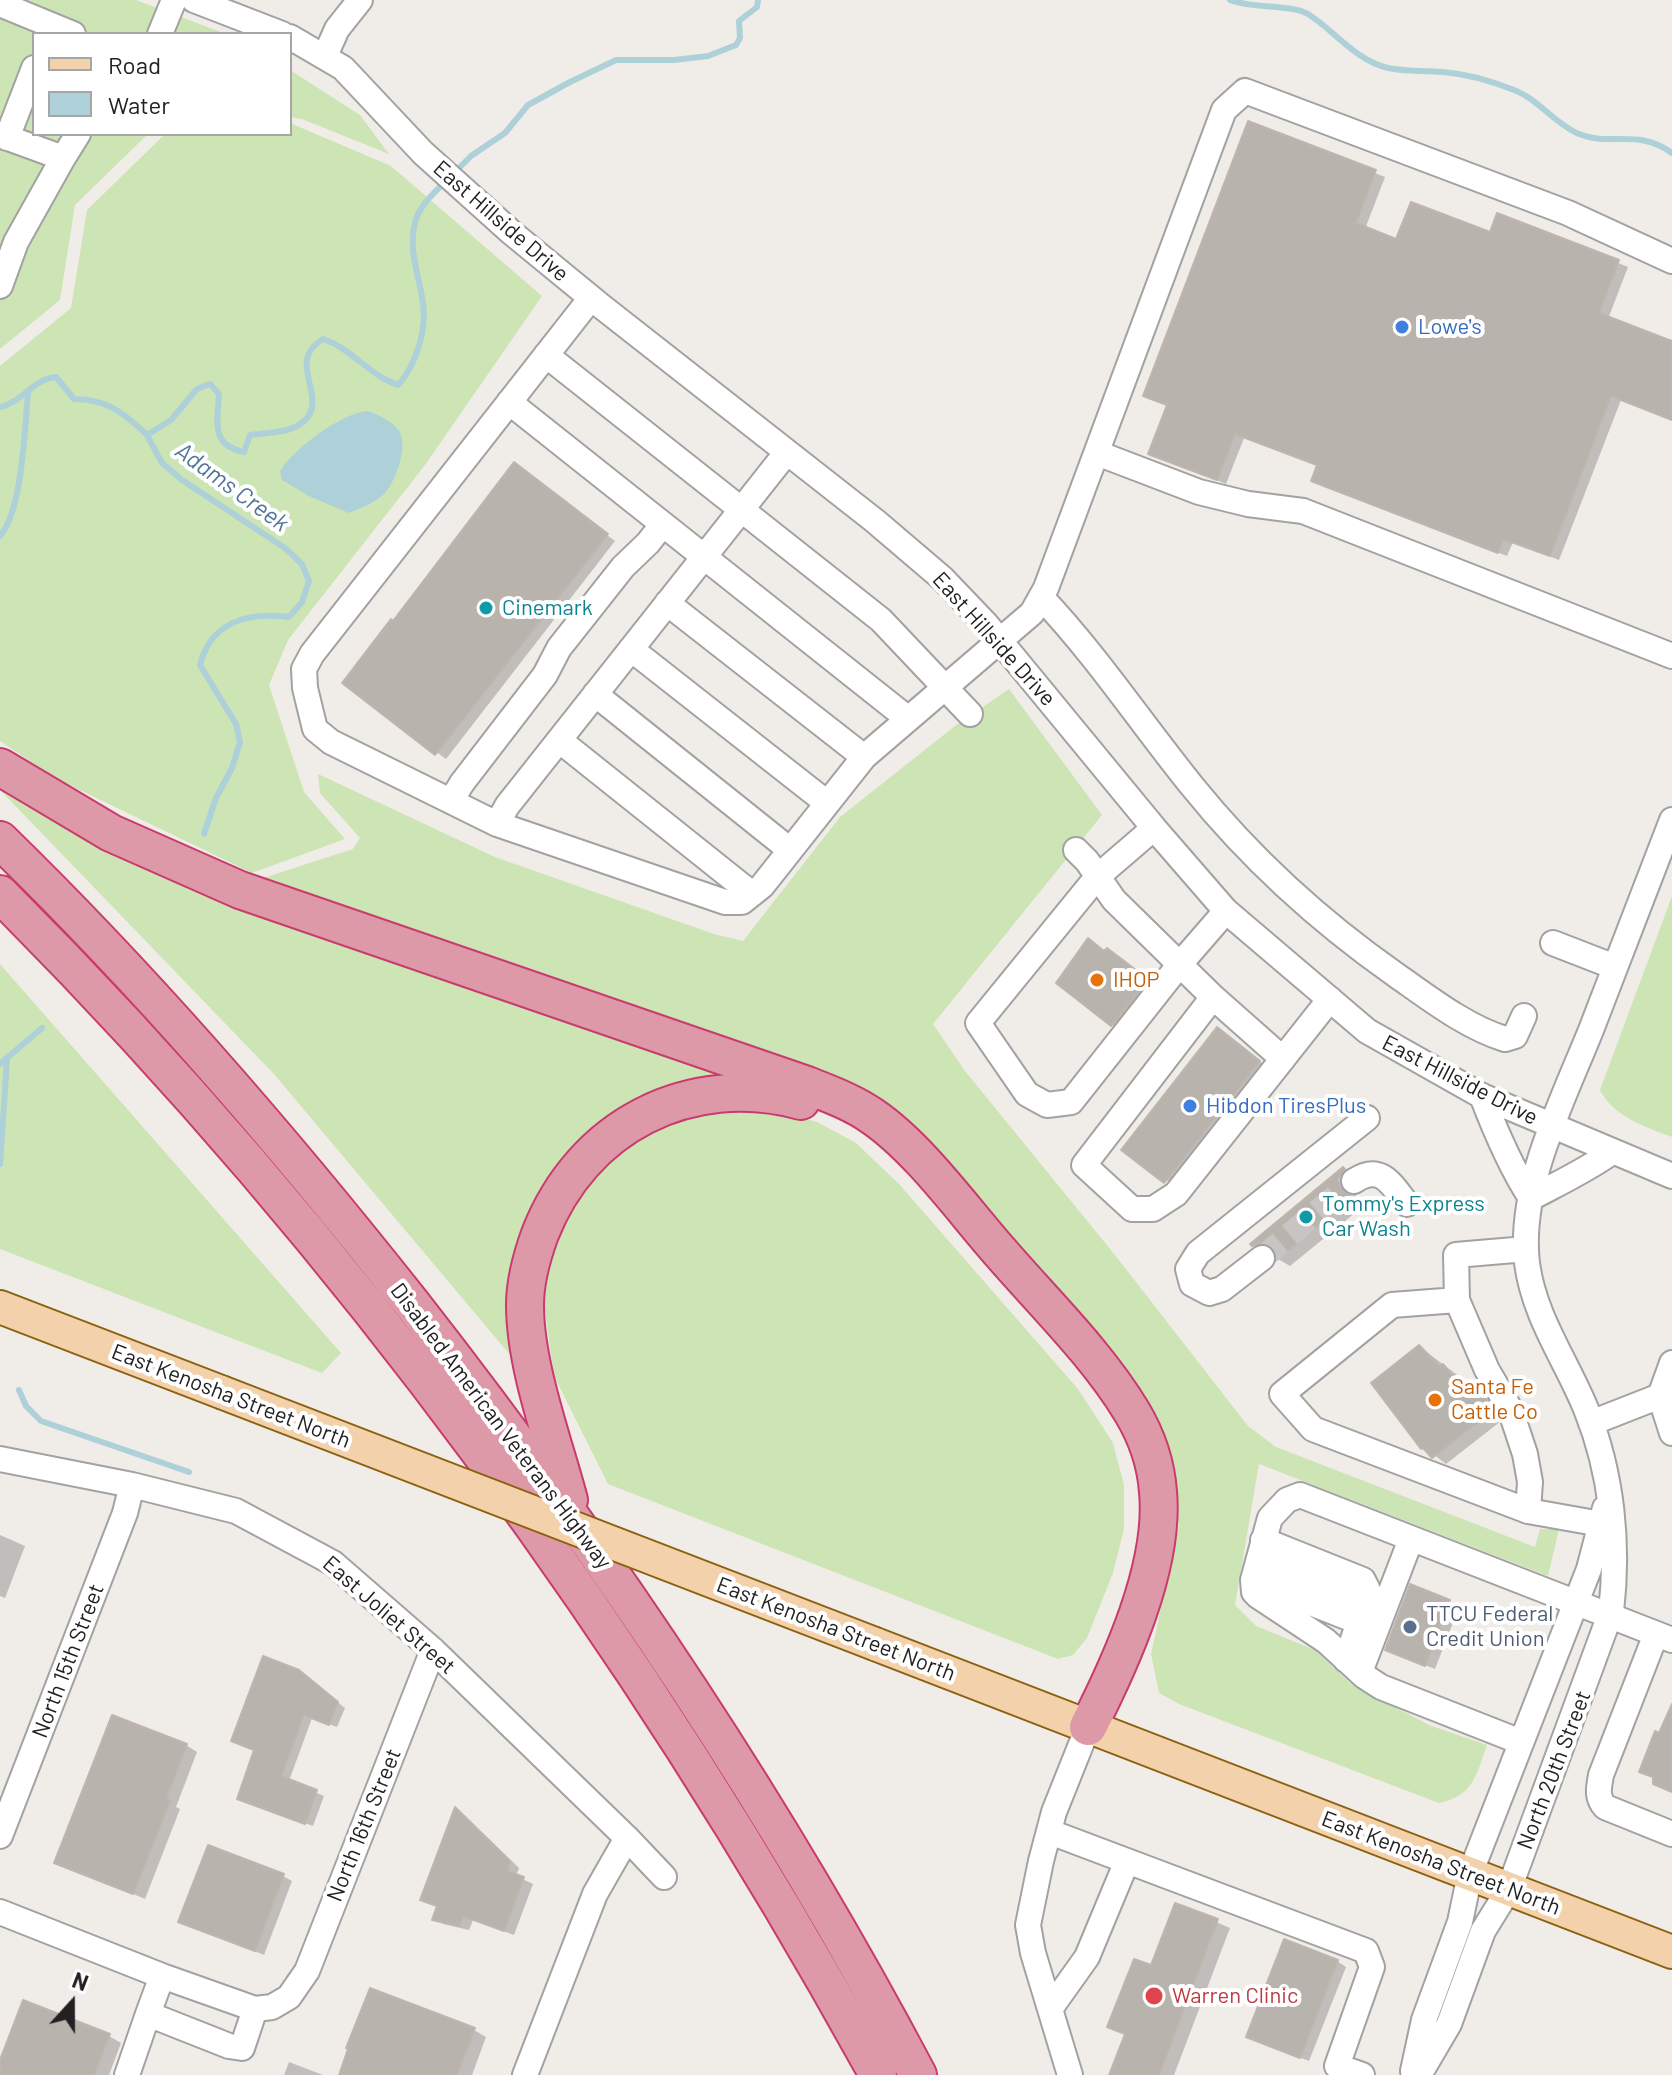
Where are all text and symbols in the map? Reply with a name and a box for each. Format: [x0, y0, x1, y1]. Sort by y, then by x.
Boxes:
legend [32, 32, 292, 136]
text: Road [108, 50, 161, 79]
text: Water [108, 90, 170, 119]
street label: East Hillside Drive [428, 155, 574, 287]
place label: Lowe's [1418, 314, 1482, 340]
marker: Lowe's [1393, 318, 1411, 336]
water label: Adams Creek [170, 436, 294, 538]
street label: East Hillside Drive [927, 567, 1061, 711]
place label: Cinemark [502, 595, 593, 621]
marker: Cinemark [477, 599, 495, 617]
place label: IHOP [1113, 967, 1160, 993]
marker: IHOP [1088, 971, 1106, 989]
street label: East Hillside Drive [1378, 1029, 1542, 1131]
place label: Hibdon TiresPlus [1206, 1093, 1366, 1119]
marker: Hibdon TiresPlus [1181, 1097, 1199, 1115]
place label: Tommy's Express Car Wash [1322, 1191, 1485, 1242]
marker: Tommy's Express Car Wash [1297, 1208, 1315, 1226]
street label: Disabled American Veterans Highway [385, 1278, 617, 1574]
street label: East Kenosha Street North [108, 1338, 354, 1454]
place label: Santa Fe Cattle Co [1451, 1374, 1538, 1426]
marker: Santa Fe Cattle Co [1426, 1391, 1444, 1409]
street label: East Joliet Street [317, 1550, 461, 1680]
street label: East Kenosha Street North [713, 1571, 959, 1687]
street label: North 15th Street [27, 1580, 109, 1742]
place label: TTCU Federal Credit Union [1426, 1601, 1553, 1652]
marker: TTCU Federal Credit Union [1401, 1618, 1419, 1636]
street label: North 20th Street [1512, 1687, 1596, 1853]
street label: North 16th Street [321, 1745, 407, 1905]
street label: East Kenosha Street North [1318, 1805, 1564, 1921]
north arrow [32, 1963, 112, 2043]
text: N [69, 1966, 92, 1995]
place label: Warren Clinic [1172, 1983, 1298, 2009]
marker: Warren Clinic [1143, 1985, 1165, 2007]

